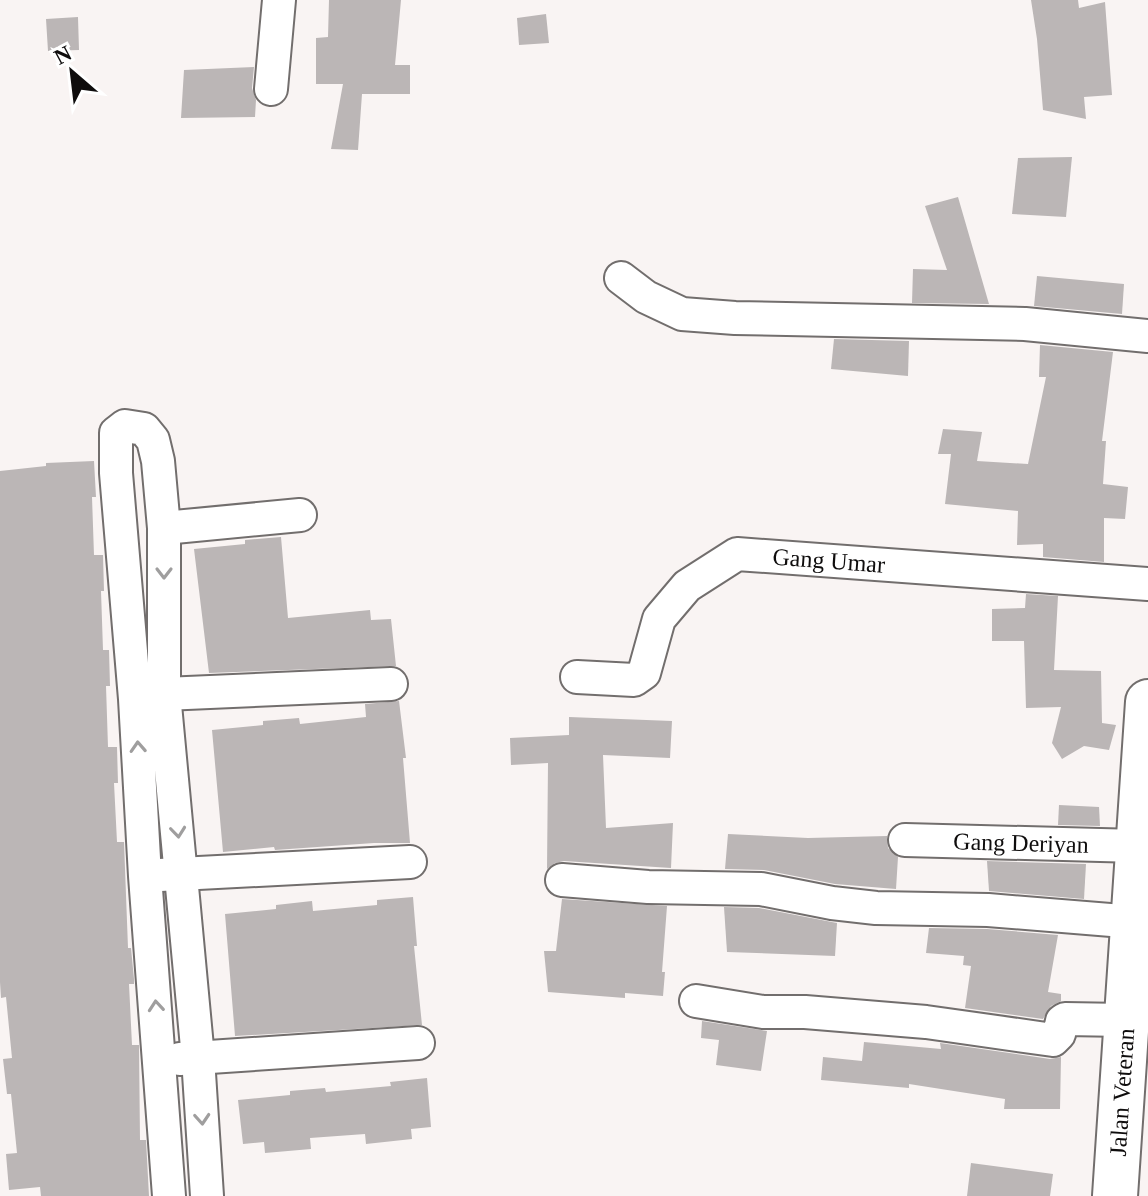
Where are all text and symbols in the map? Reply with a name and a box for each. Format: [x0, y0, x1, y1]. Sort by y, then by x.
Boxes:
north arrow [32, 32, 112, 112]
text: N [50, 40, 76, 70]
street label: Gang Umar [772, 544, 886, 578]
one-way arrow [155, 567, 173, 580]
one-way arrow [130, 740, 147, 753]
one-way arrow [169, 826, 186, 839]
street label: Gang Deriyan [953, 828, 1089, 858]
one-way arrow [148, 999, 165, 1012]
street label: Jalan Veteran [1105, 1027, 1139, 1157]
one-way arrow [193, 1113, 210, 1126]

